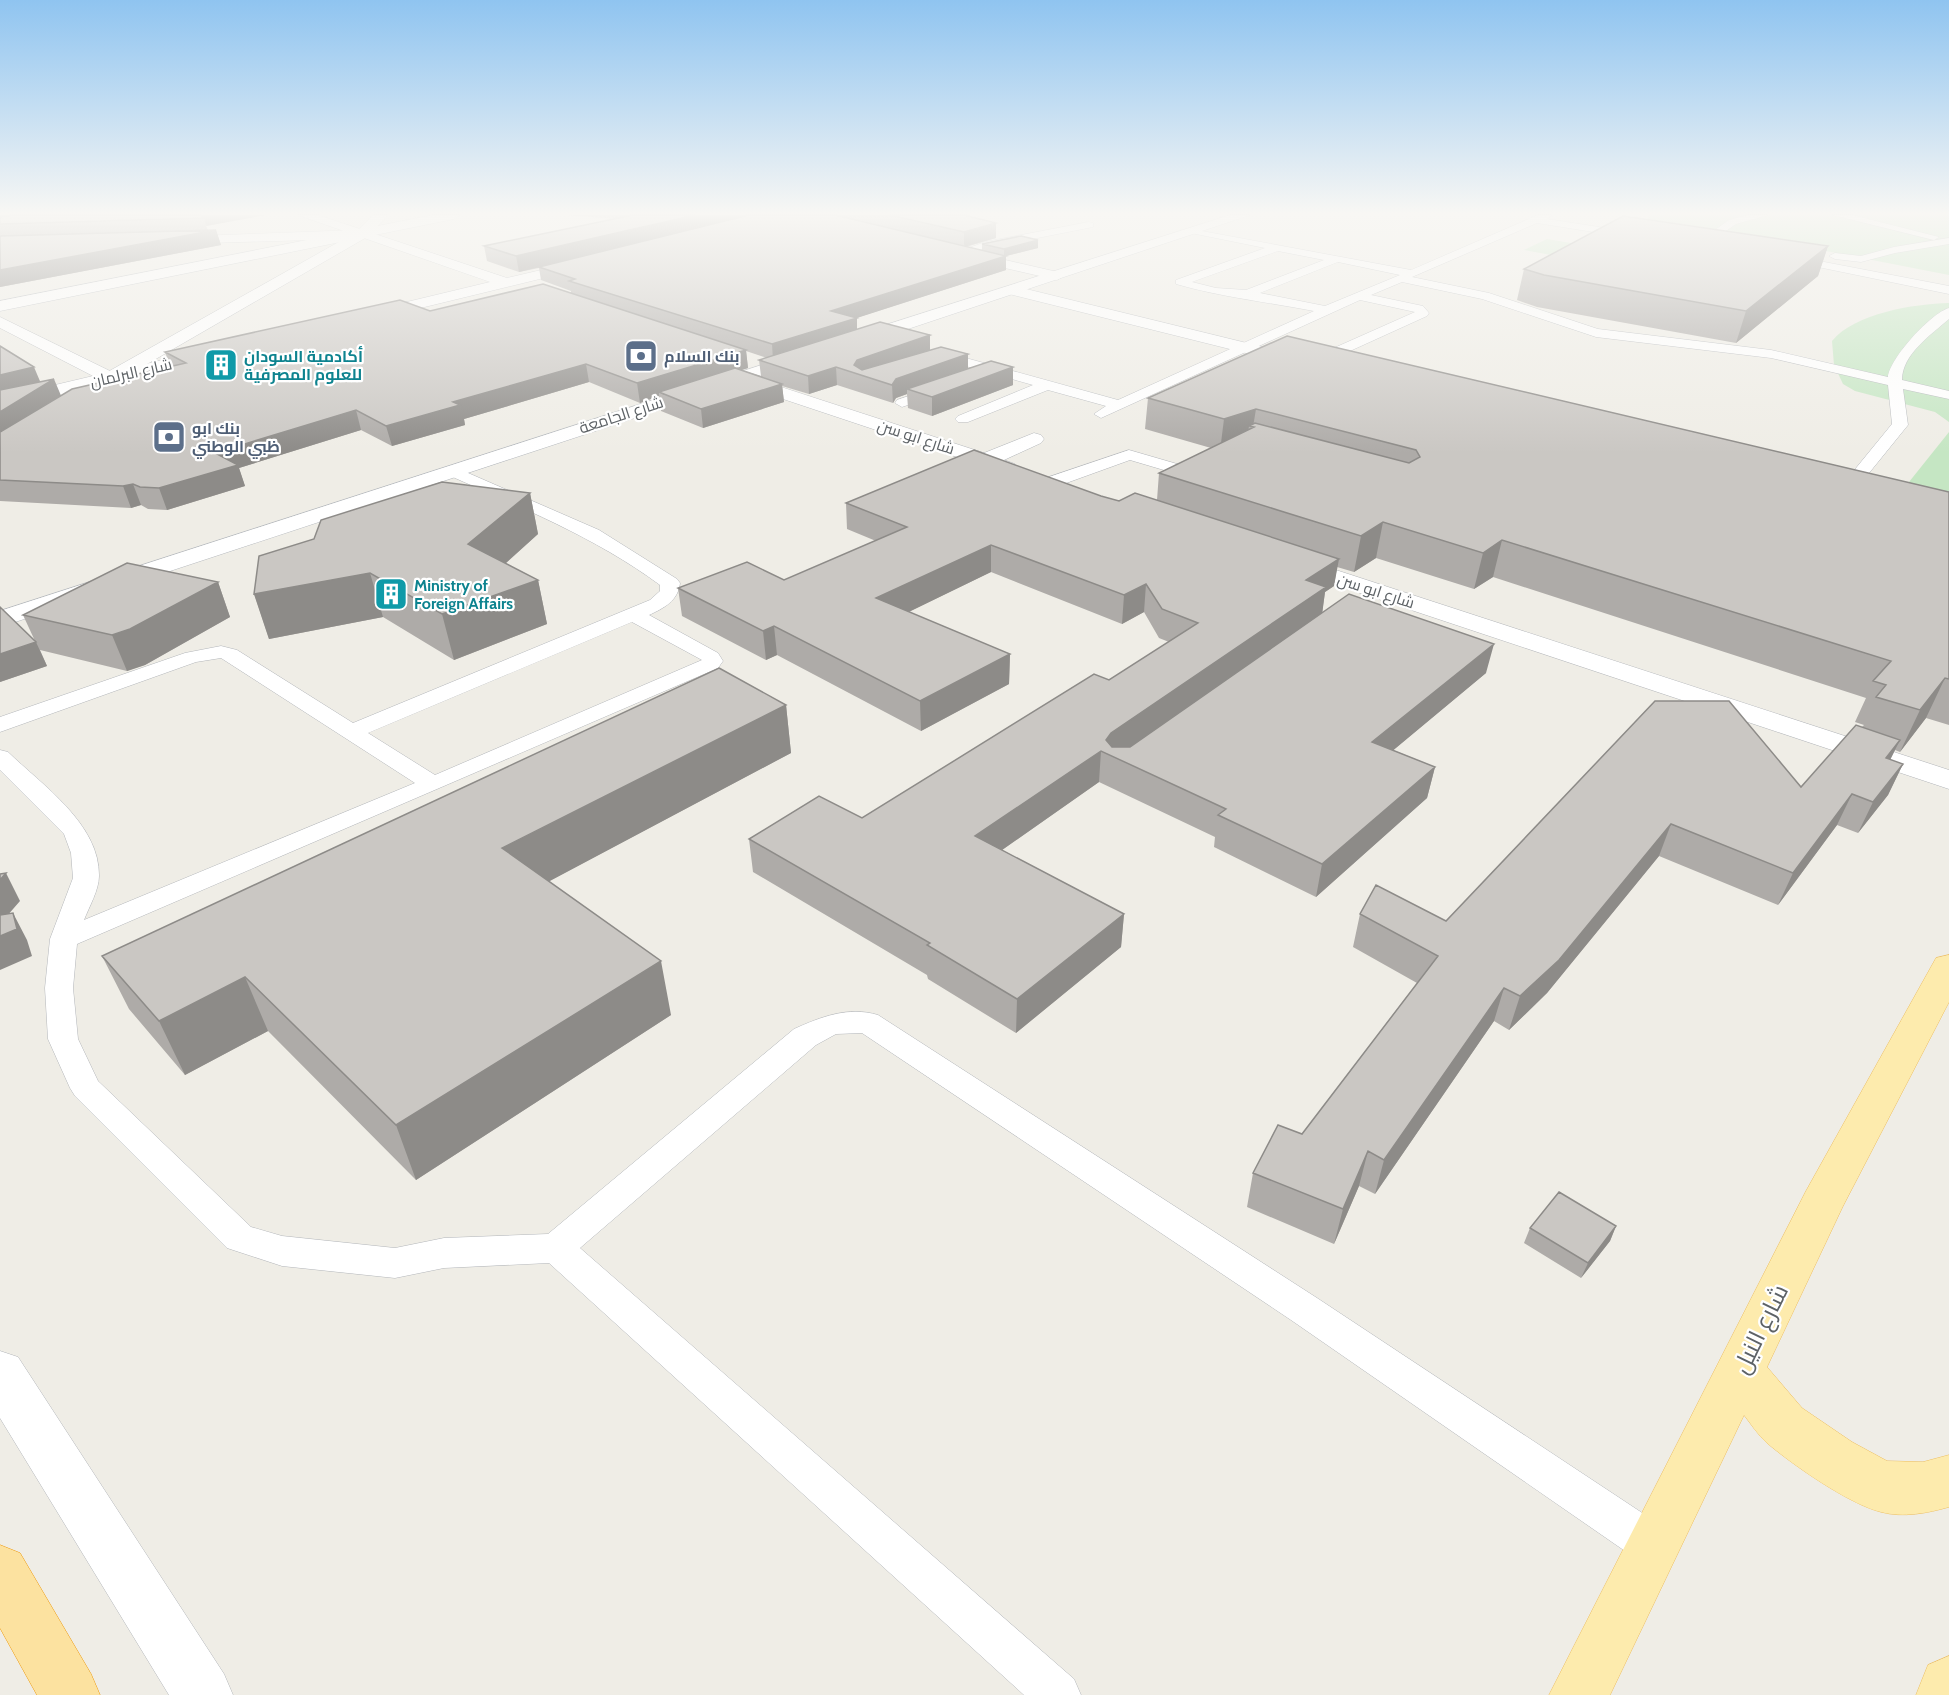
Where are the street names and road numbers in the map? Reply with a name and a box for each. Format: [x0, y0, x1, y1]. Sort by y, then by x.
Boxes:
street label: شارع البرلمان [88, 354, 174, 394]
street label: شارع الجامعة [577, 392, 666, 439]
street label: شارع ابو سن [874, 416, 957, 460]
street label: شارع ابو سن [1334, 570, 1417, 614]
street label: شارع النيل [1726, 1280, 1796, 1379]

